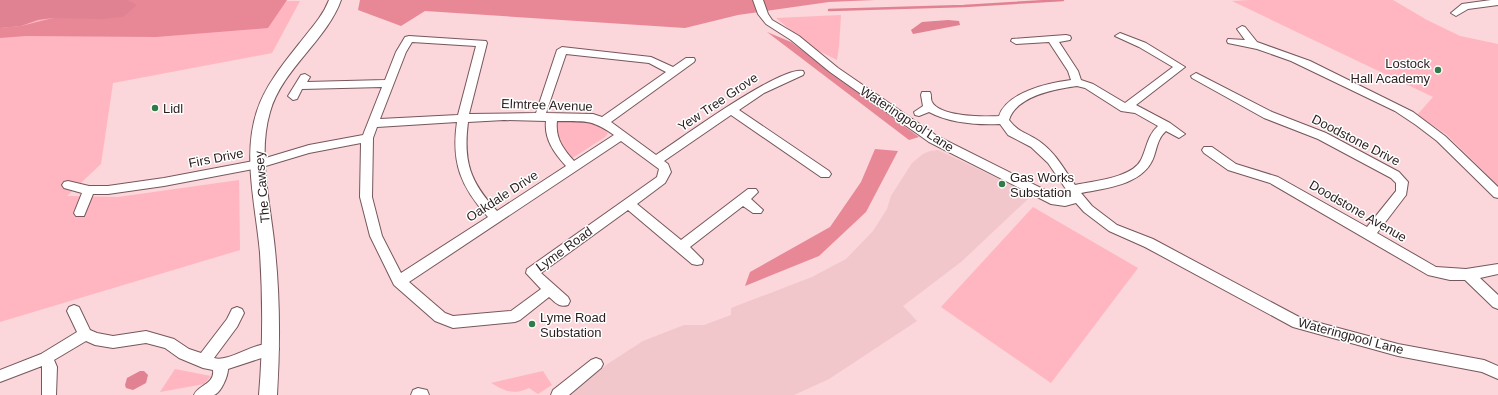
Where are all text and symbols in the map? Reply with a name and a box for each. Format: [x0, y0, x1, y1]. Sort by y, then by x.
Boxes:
place label: Lostock Hall Academy [1351, 56, 1430, 86]
marker: Lostock Hall Academy [1433, 65, 1443, 75]
street label: Yew Tree Grove [675, 70, 761, 134]
street label: Wateringpool Lane [857, 83, 957, 155]
street label: Elmtree Avenue [501, 96, 593, 114]
place label: Lidl [163, 101, 183, 116]
marker: Lidl [150, 103, 160, 113]
street label: Doodstone Drive [1309, 111, 1403, 169]
street label: Firs Drive [187, 145, 245, 171]
street label: The Cawsey [251, 150, 273, 224]
street label: Oakdale Drive [463, 167, 541, 225]
place label: Gas Works Substation [1010, 170, 1075, 200]
street label: Doodstone Avenue [1307, 177, 1409, 245]
marker: Gas Works Substation [997, 179, 1007, 189]
street label: Lyme Road [533, 224, 595, 274]
place label: Lyme Road Substation [540, 310, 606, 340]
street label: Wateringpool Lane [1297, 315, 1405, 357]
marker: Lyme Road Substation [527, 319, 537, 329]

